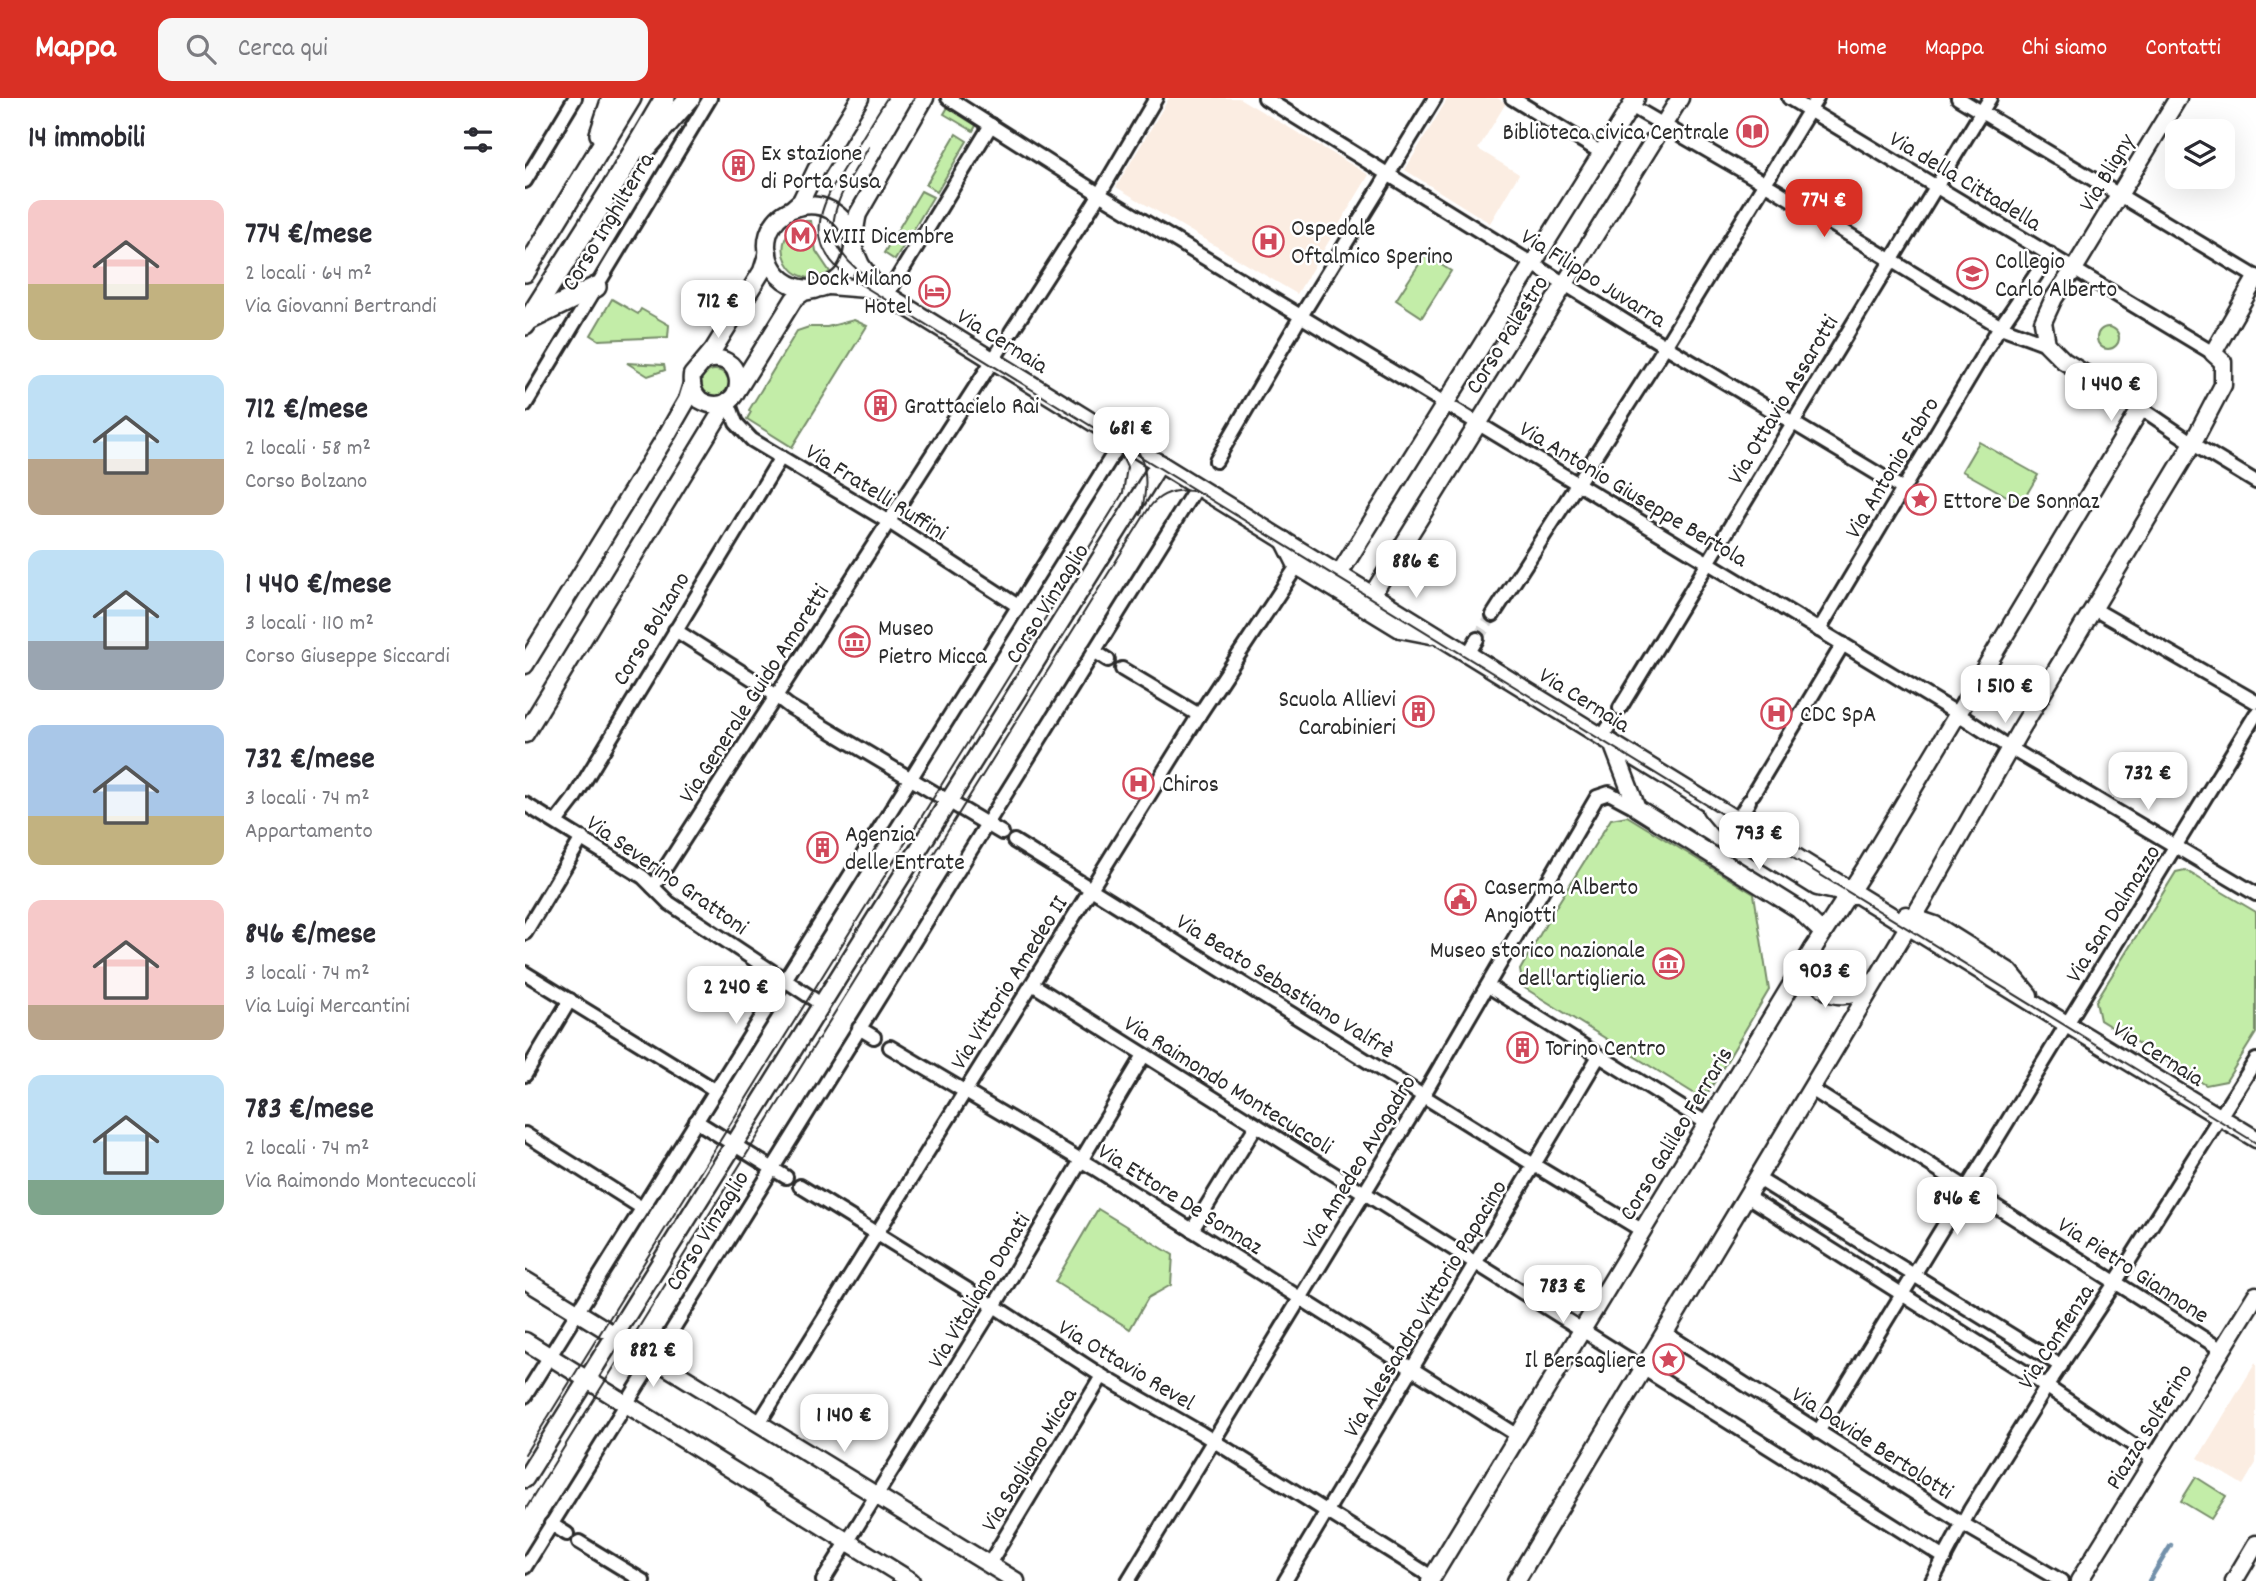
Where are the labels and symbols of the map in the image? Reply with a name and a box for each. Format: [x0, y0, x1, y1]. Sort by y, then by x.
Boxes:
library icon: Biblioteca civica Centrale [1735, 114, 1769, 148]
place label: Biblioteca civica Centrale [1503, 117, 1729, 151]
street label: Via della Cittadella [1882, 124, 2048, 242]
street label: Via Bligny [2072, 127, 2146, 219]
place label: Ex stazione di Porta Susa [761, 138, 881, 200]
street label: Corso Inghilterra [555, 146, 665, 298]
building icon: Ex stazione di Porta Susa [721, 149, 755, 183]
pin: 774 € [1775, 180, 1873, 239]
place label: Ospedale Oftalmico Sperino [1291, 213, 1453, 275]
metro station icon: XVIII Dicembre [783, 218, 817, 252]
place label: XVIII Dicembre [823, 221, 954, 255]
street label: Via Filippo Juvarra [1513, 221, 1672, 338]
hospital icon: Ospedale Oftalmico Sperino [1251, 224, 1285, 258]
place label: Collegio Carlo Alberto [1995, 246, 2117, 308]
school or university icon: Collegio Carlo Alberto [1955, 257, 1989, 291]
place label: Dock Milano Hotel [807, 263, 912, 325]
street label: Corso Palestro [1458, 269, 1559, 402]
hotel icon: Dock Milano Hotel [918, 274, 952, 308]
pin: 712 € [669, 280, 767, 340]
street label: Via Cernaia [949, 301, 1054, 384]
street label: Via Ottavio Assarotti [1720, 309, 1849, 492]
pin: 1 440 € [2046, 364, 2176, 423]
building icon: Grattacielo Rai [864, 388, 898, 422]
place label: Grattacielo Rai [904, 391, 1039, 425]
street label: Via Antonio Fabro [1838, 391, 1949, 546]
pin: 681 € [1082, 408, 1180, 467]
street label: Via Antonio Giuseppe Bertola [1512, 414, 1754, 578]
street label: Via Fratelli Ruffini [798, 436, 953, 551]
place icon: Ettore De Sonnaz [1903, 483, 1937, 517]
place label: Ettore De Sonnaz [1943, 486, 2100, 520]
street label: Corso Vinzaglio [998, 538, 1099, 671]
pin: 886 € [1367, 540, 1465, 600]
street label: Corso Bolzano [605, 566, 700, 693]
street label: Via Generale Guido Amoretti [672, 578, 839, 811]
place label: Museo Pietro Micca [878, 613, 988, 675]
museum icon: Museo Pietro Micca [838, 624, 872, 658]
street label: Via Cernaia [1531, 660, 1636, 743]
pin: 1 510 € [1940, 666, 2070, 725]
place label: Scuola Allievi Carabinieri [1278, 684, 1396, 746]
building icon: Scuola Allievi Carabinieri [1402, 695, 1436, 729]
hospital icon: CDC SpA [1760, 696, 1794, 730]
place label: CDC SpA [1800, 699, 1876, 733]
pin: 732 € [2099, 752, 2197, 812]
hospital icon: Chiros [1122, 766, 1156, 800]
place label: Chiros [1162, 769, 1219, 803]
street label: Via Severino Grattoni [578, 808, 754, 945]
pin: 793 € [1710, 812, 1808, 872]
place label: Agenzia delle Entrate [845, 819, 965, 881]
building icon: Agenzia delle Entrate [805, 830, 839, 864]
street label: Via San Dalmazzo [2058, 839, 2171, 990]
place label: Caserma Alberto Angiotti [1484, 872, 1638, 934]
public building icon: Caserma Alberto Angiotti [1444, 883, 1478, 917]
street label: Via Vittorio Amedeo II [943, 890, 1078, 1077]
street label: Via Beato Sebastiano Valfrè [1169, 906, 1400, 1069]
place label: Museo storico nazionale dell'artiglieria [1430, 935, 1646, 997]
museum icon: Museo storico nazionale dell'artiglieria [1651, 946, 1685, 980]
pin: 903 € [1776, 950, 1874, 1010]
pin: 2 240 € [671, 967, 801, 1026]
street label: Via Raimondo Montecuccoli [1116, 1008, 1339, 1165]
street label: Via Cernaia [2105, 1014, 2210, 1097]
building icon: Torino Centro [1505, 1030, 1539, 1064]
place label: Torino Centro [1545, 1033, 1666, 1067]
street label: Corso Galileo Ferraris [1612, 1041, 1743, 1228]
street label: Via Amedeo Avogadro [1295, 1069, 1426, 1256]
street label: Via Ettore De Sonnaz [1090, 1136, 1269, 1265]
street label: Corso Vinzaglio [658, 1165, 759, 1298]
street label: Via Alessandro Vittorio Papacino [1336, 1174, 1517, 1445]
pin: 846 € [1908, 1178, 2006, 1237]
street label: Via Vitaliano Donati [921, 1207, 1040, 1376]
street label: Via Pietro Giannone [2050, 1210, 2215, 1333]
pin: 783 € [1514, 1266, 1612, 1325]
street label: Via Confienza [2011, 1278, 2105, 1397]
street label: Via Ottavio Revel [1050, 1312, 1201, 1421]
pin: 882 € [604, 1330, 702, 1389]
place icon: Il Bersagliere [1652, 1342, 1686, 1376]
place label: Il Bersagliere [1525, 1345, 1646, 1379]
street label: Piazza Solferino [2098, 1358, 2203, 1497]
street label: Via Davide Bertolotti [1784, 1379, 1959, 1510]
street label: Via Sagliano Micca [974, 1381, 1087, 1539]
pin: 1 140 € [779, 1394, 909, 1454]

